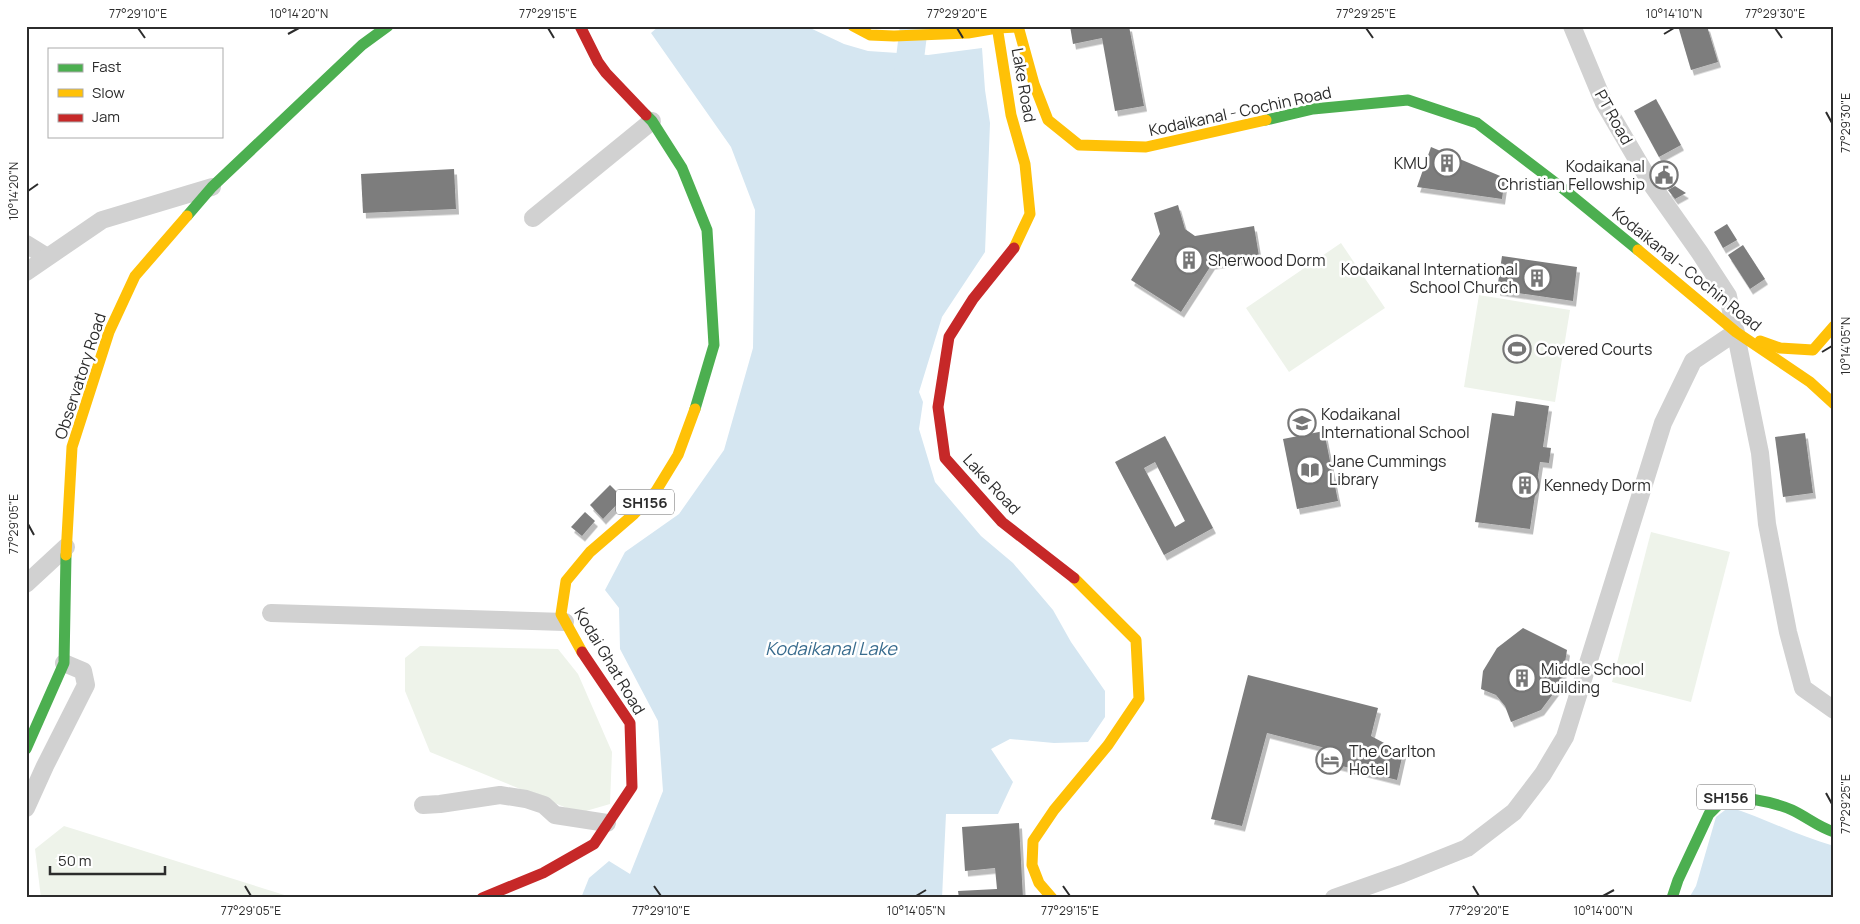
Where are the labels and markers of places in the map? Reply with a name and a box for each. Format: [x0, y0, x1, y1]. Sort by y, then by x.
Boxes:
building icon: KMU [1432, 148, 1462, 178]
place label: KMU [1394, 152, 1428, 174]
place label: Kodaikanal Christian Fellowship [1498, 155, 1645, 195]
public building icon: Kodaikanal Christian Fellowship [1649, 160, 1679, 190]
building icon: Sherwood Dorm [1174, 245, 1204, 275]
place label: Sherwood Dorm [1208, 249, 1326, 271]
place label: Kodaikanal International School Church [1341, 258, 1518, 298]
building icon: Kodaikanal International School Church [1522, 263, 1552, 293]
sports icon: Covered Courts [1502, 334, 1532, 364]
place label: Covered Courts [1536, 338, 1652, 360]
place label: Kodaikanal International School [1321, 403, 1470, 443]
school or university icon: Kodaikanal International School [1287, 408, 1317, 438]
place label: Jane Cummings Library [1329, 450, 1447, 490]
library icon: Jane Cummings Library [1295, 455, 1325, 485]
building icon: Kennedy Dorm [1510, 470, 1540, 500]
place label: Kennedy Dorm [1544, 474, 1651, 496]
place label: Middle School Building [1541, 658, 1644, 698]
building icon: Middle School Building [1507, 663, 1537, 693]
place label: The Carlton Hotel [1349, 740, 1436, 780]
hotel icon: The Carlton Hotel [1315, 745, 1345, 775]

